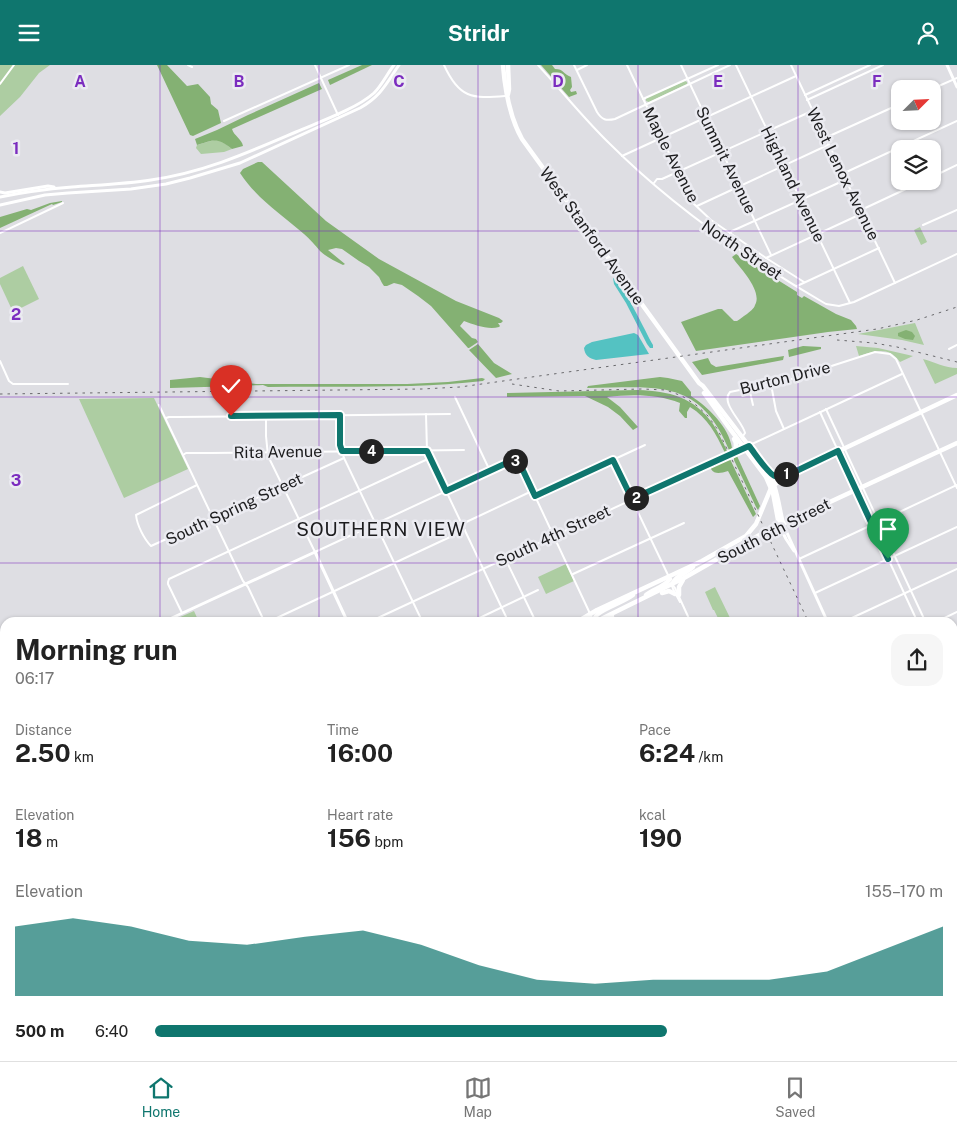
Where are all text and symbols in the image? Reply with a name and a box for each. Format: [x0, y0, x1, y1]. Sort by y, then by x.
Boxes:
icon: menu [15, 19, 43, 47]
icon: person [914, 19, 942, 47]
text: Stridr [448, 20, 509, 46]
text: A [74, 72, 86, 91]
text: B [234, 72, 245, 91]
text: C [393, 72, 405, 91]
text: D [552, 72, 564, 91]
text: E [713, 72, 723, 91]
text: F [872, 72, 882, 91]
north arrow [891, 80, 941, 130]
map controls [891, 80, 941, 190]
street label: Summit Avenue [692, 103, 760, 217]
street label: Maple Avenue [639, 104, 703, 206]
street label: West Lenox Avenue [803, 105, 883, 243]
street label: Highland Avenue [757, 123, 829, 245]
text: 1 [13, 139, 19, 158]
button: layers [891, 140, 941, 190]
street label: West Stanford Avenue [536, 163, 648, 309]
street label: North Street [698, 216, 786, 284]
text: 2 [11, 305, 21, 324]
street label: Burton Drive [738, 358, 832, 398]
pin [210, 365, 252, 416]
icon: check [217, 372, 245, 400]
pin: 4 [358, 439, 384, 463]
street label: Rita Avenue [234, 442, 322, 462]
text: 4 [367, 443, 376, 459]
pin: 3 [502, 449, 528, 473]
text: 3 [511, 453, 520, 469]
pin: 1 [774, 461, 798, 487]
text: 1 [784, 466, 790, 482]
street label: South Spring Street [163, 469, 305, 549]
text: 3 [11, 471, 21, 490]
pin: 2 [624, 485, 648, 511]
text: 2 [632, 490, 641, 506]
street label: South 6th Street [714, 494, 834, 568]
street label: South 4th Street [493, 501, 613, 571]
pin [867, 508, 909, 559]
icon: arrive [874, 515, 902, 543]
district label: SOUTHERN VIEW [296, 518, 466, 540]
text: Morning run [15, 633, 178, 666]
button: share [891, 634, 943, 686]
text: 06:17 [15, 669, 54, 688]
text: Distance [15, 722, 72, 738]
text: Time [327, 722, 359, 738]
text: Pace [639, 722, 671, 738]
text: 2.50 [15, 738, 71, 768]
text: 16:00 [327, 738, 393, 768]
text: 6:24 [639, 738, 695, 768]
text: km [71, 749, 94, 765]
text: /km [695, 749, 723, 765]
text: Elevation [15, 807, 74, 823]
text: Heart rate [327, 807, 393, 823]
text: kcal [639, 807, 666, 823]
text: 18 [15, 823, 42, 853]
text: 156 [327, 823, 371, 853]
text: 190 [639, 823, 682, 853]
text: m [42, 834, 58, 850]
text: bpm [371, 834, 403, 850]
text: Elevation [15, 882, 83, 901]
text: 155–170 m [865, 882, 943, 901]
text: 500 m [15, 1022, 64, 1041]
text: 6:40 [95, 1022, 128, 1041]
tab: Home [142, 1074, 180, 1120]
tab: Map [464, 1074, 492, 1120]
tab: Saved [775, 1074, 815, 1120]

